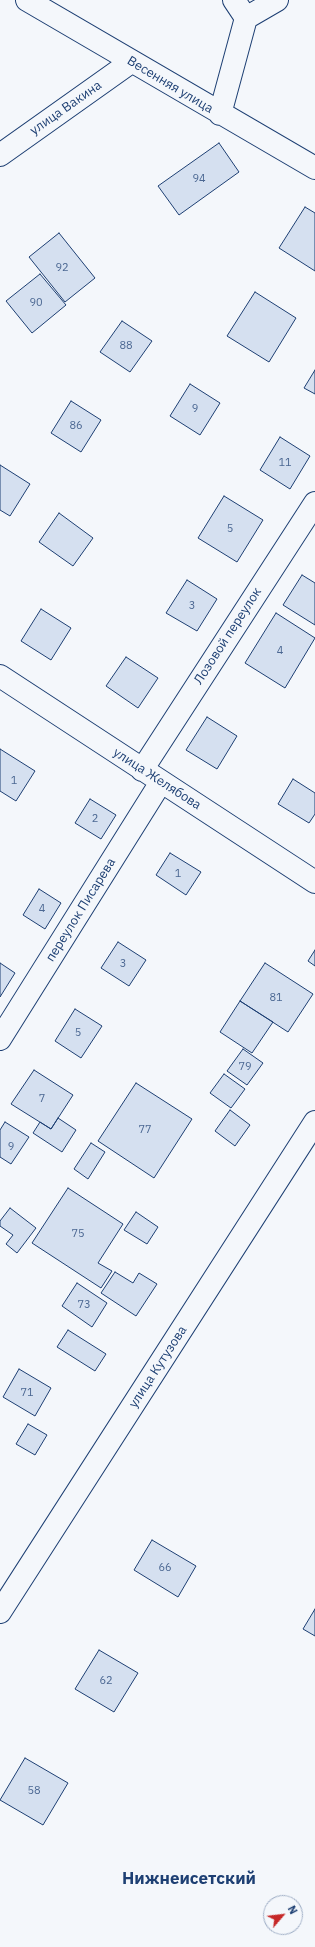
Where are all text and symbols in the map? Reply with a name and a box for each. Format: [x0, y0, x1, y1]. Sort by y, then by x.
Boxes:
street label: Весенняя улица [124, 53, 216, 117]
street label: улица Вакина [27, 78, 105, 138]
house number: 94 [192, 172, 206, 186]
house number: 92 [55, 261, 69, 275]
house number: 90 [29, 296, 43, 310]
house number: 88 [119, 339, 133, 353]
house number: 9 [192, 402, 198, 416]
house number: 86 [69, 419, 83, 433]
house number: 11 [278, 456, 292, 470]
house number: 5 [227, 522, 233, 536]
street label: Лозовой переулок [191, 585, 265, 687]
house number: 3 [189, 599, 195, 613]
house number: 4 [277, 644, 283, 658]
street label: улица Желябова [110, 745, 204, 813]
house number: 1 [11, 774, 17, 788]
house number: 2 [92, 812, 98, 826]
street label: переулок Писарева [43, 855, 119, 965]
house number: 1 [175, 867, 181, 881]
house number: 4 [39, 902, 45, 916]
house number: 3 [120, 957, 126, 971]
house number: 81 [269, 991, 283, 1005]
house number: 5 [75, 1026, 81, 1040]
house number: 79 [238, 1060, 252, 1074]
house number: 7 [39, 1092, 45, 1106]
house number: 77 [138, 1123, 152, 1137]
house number: 9 [8, 1140, 14, 1154]
house number: 75 [71, 1227, 85, 1241]
house number: 73 [77, 1298, 91, 1312]
street label: улица Кутузова [126, 1323, 190, 1411]
house number: 71 [20, 1386, 34, 1400]
house number: 66 [158, 1561, 172, 1575]
house number: 62 [99, 1674, 113, 1688]
house number: 58 [27, 1784, 41, 1798]
district label: Нижнеисетский [122, 1869, 256, 1889]
north arrow [263, 1895, 303, 1935]
text: N [285, 1903, 301, 1917]

